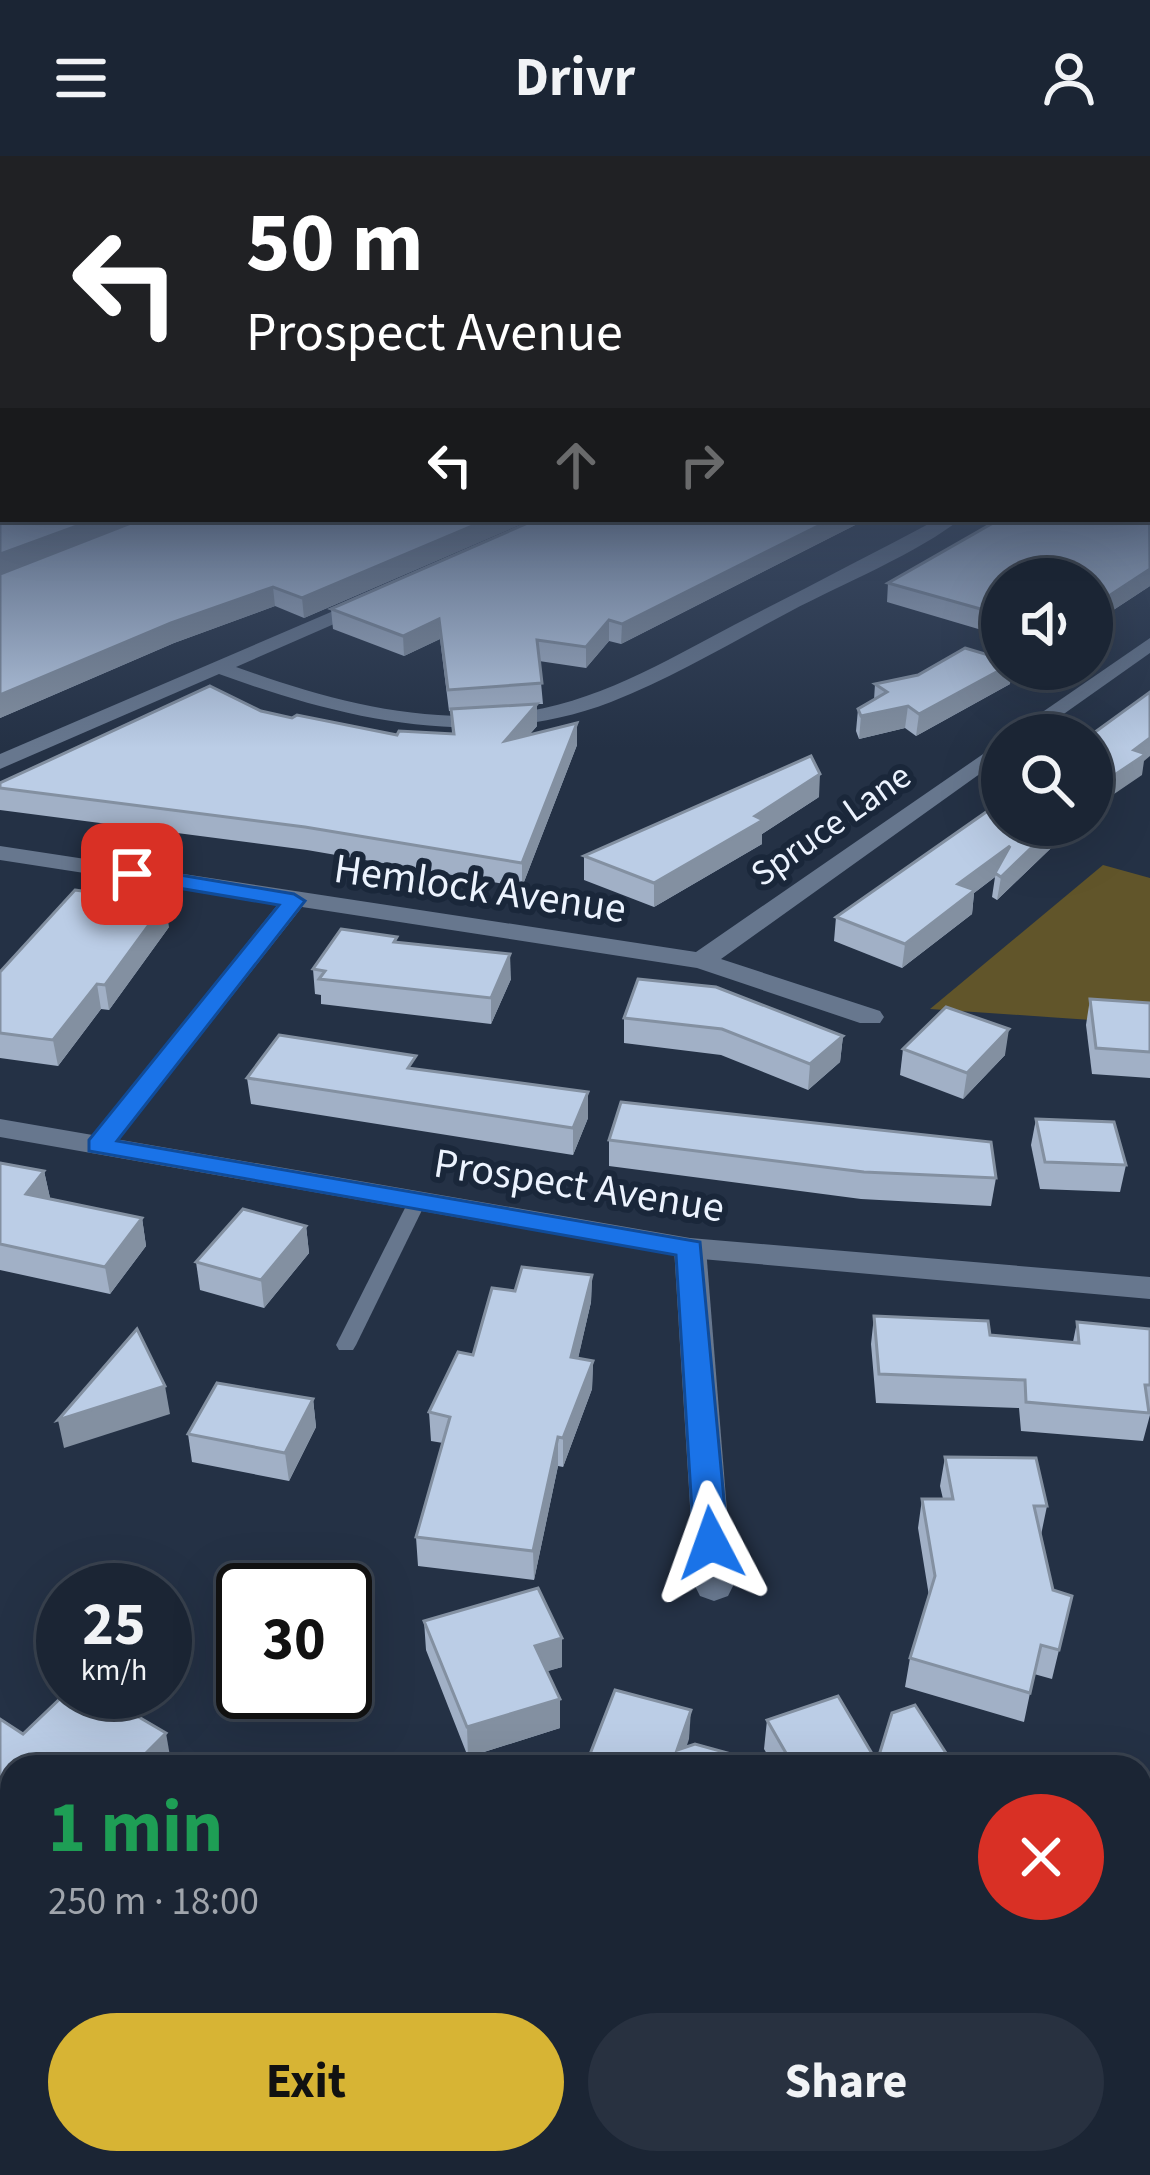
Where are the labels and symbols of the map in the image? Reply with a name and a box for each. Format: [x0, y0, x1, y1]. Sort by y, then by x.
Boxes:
street label: Spruce Lane [741, 751, 921, 899]
pin [81, 823, 183, 925]
street label: Hemlock Avenue [330, 839, 630, 939]
street label: Prospect Avenue [430, 1133, 728, 1239]
position arrow [648, 1480, 774, 1606]
speed limit sign: 30 [216, 1563, 372, 1719]

